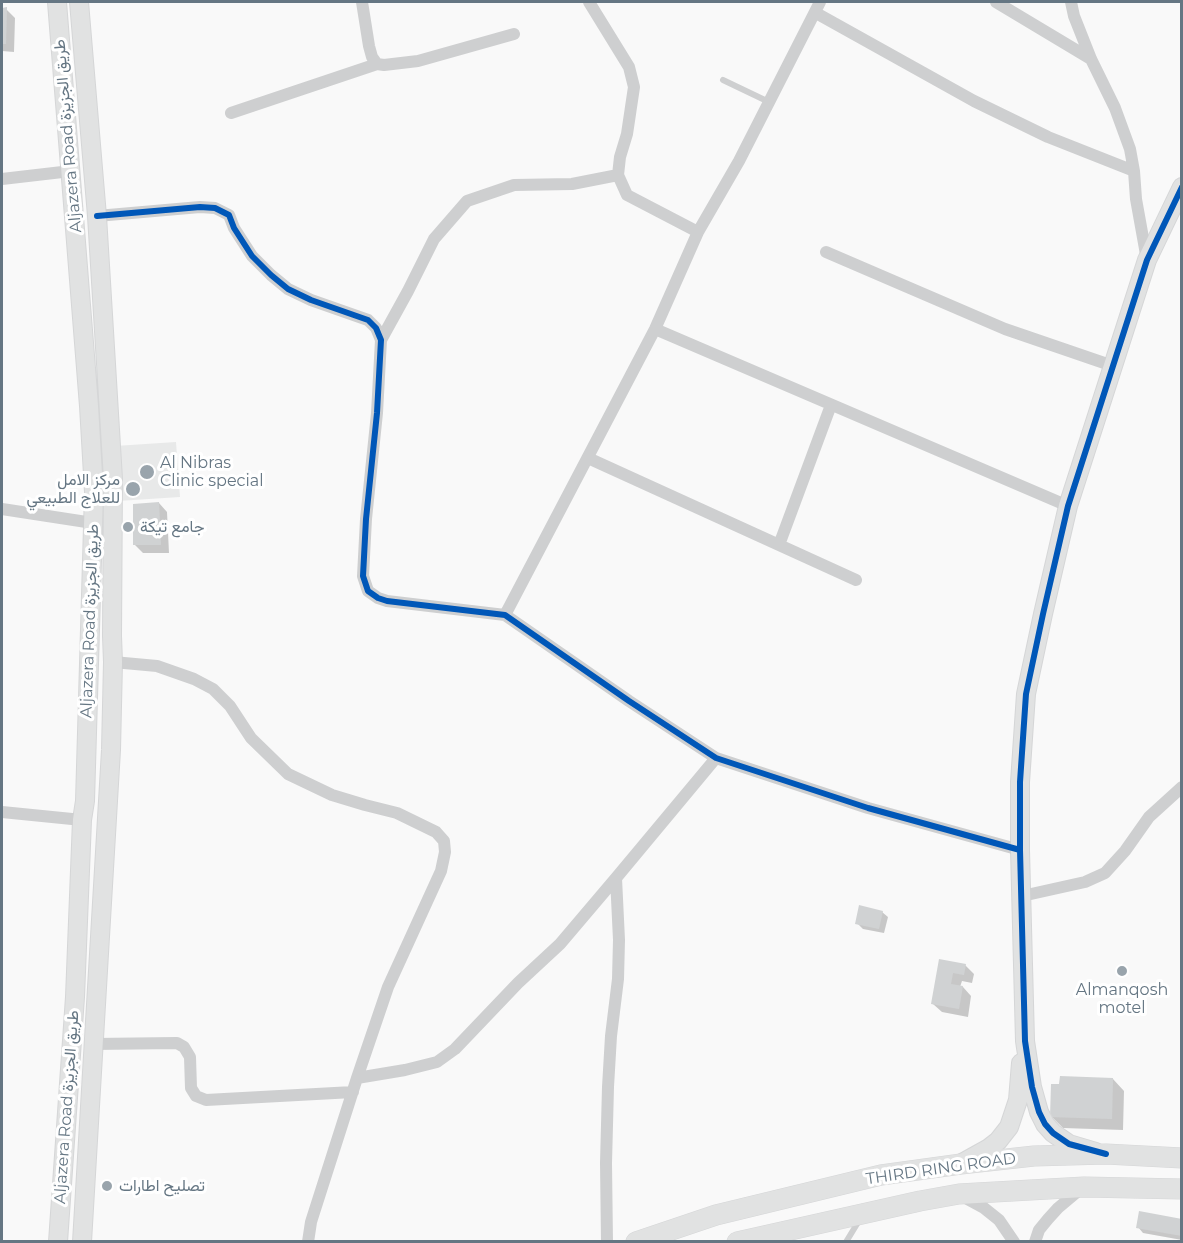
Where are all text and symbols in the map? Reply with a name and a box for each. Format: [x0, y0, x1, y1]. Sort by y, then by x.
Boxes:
street label: Aljazera Road طريق الجزيزة [50, 38, 86, 234]
place label: Al Nibras Clinic special [160, 453, 264, 491]
marker: Al Nibras Clinic special [138, 463, 156, 481]
place label: مركز الامل للعلاج الطبيعي [27, 470, 120, 508]
marker: مركز الامل للعلاج الطبيعي [124, 480, 142, 498]
place label: جامع تيكة [140, 517, 204, 537]
marker: جامع تيكة [121, 520, 135, 534]
street label: Aljazera Road طريق الجزيزة [77, 524, 103, 718]
marker: Almanqosh motel [1115, 964, 1129, 978]
place label: Almanqosh motel [1076, 980, 1168, 1018]
street label: Aljazera Road طريق الجزيزة [51, 1009, 83, 1205]
street label: THIRD RING ROAD [865, 1149, 1017, 1189]
place label: تصليح اطارات [119, 1176, 205, 1196]
marker: تصليح اطارات [100, 1179, 114, 1193]

